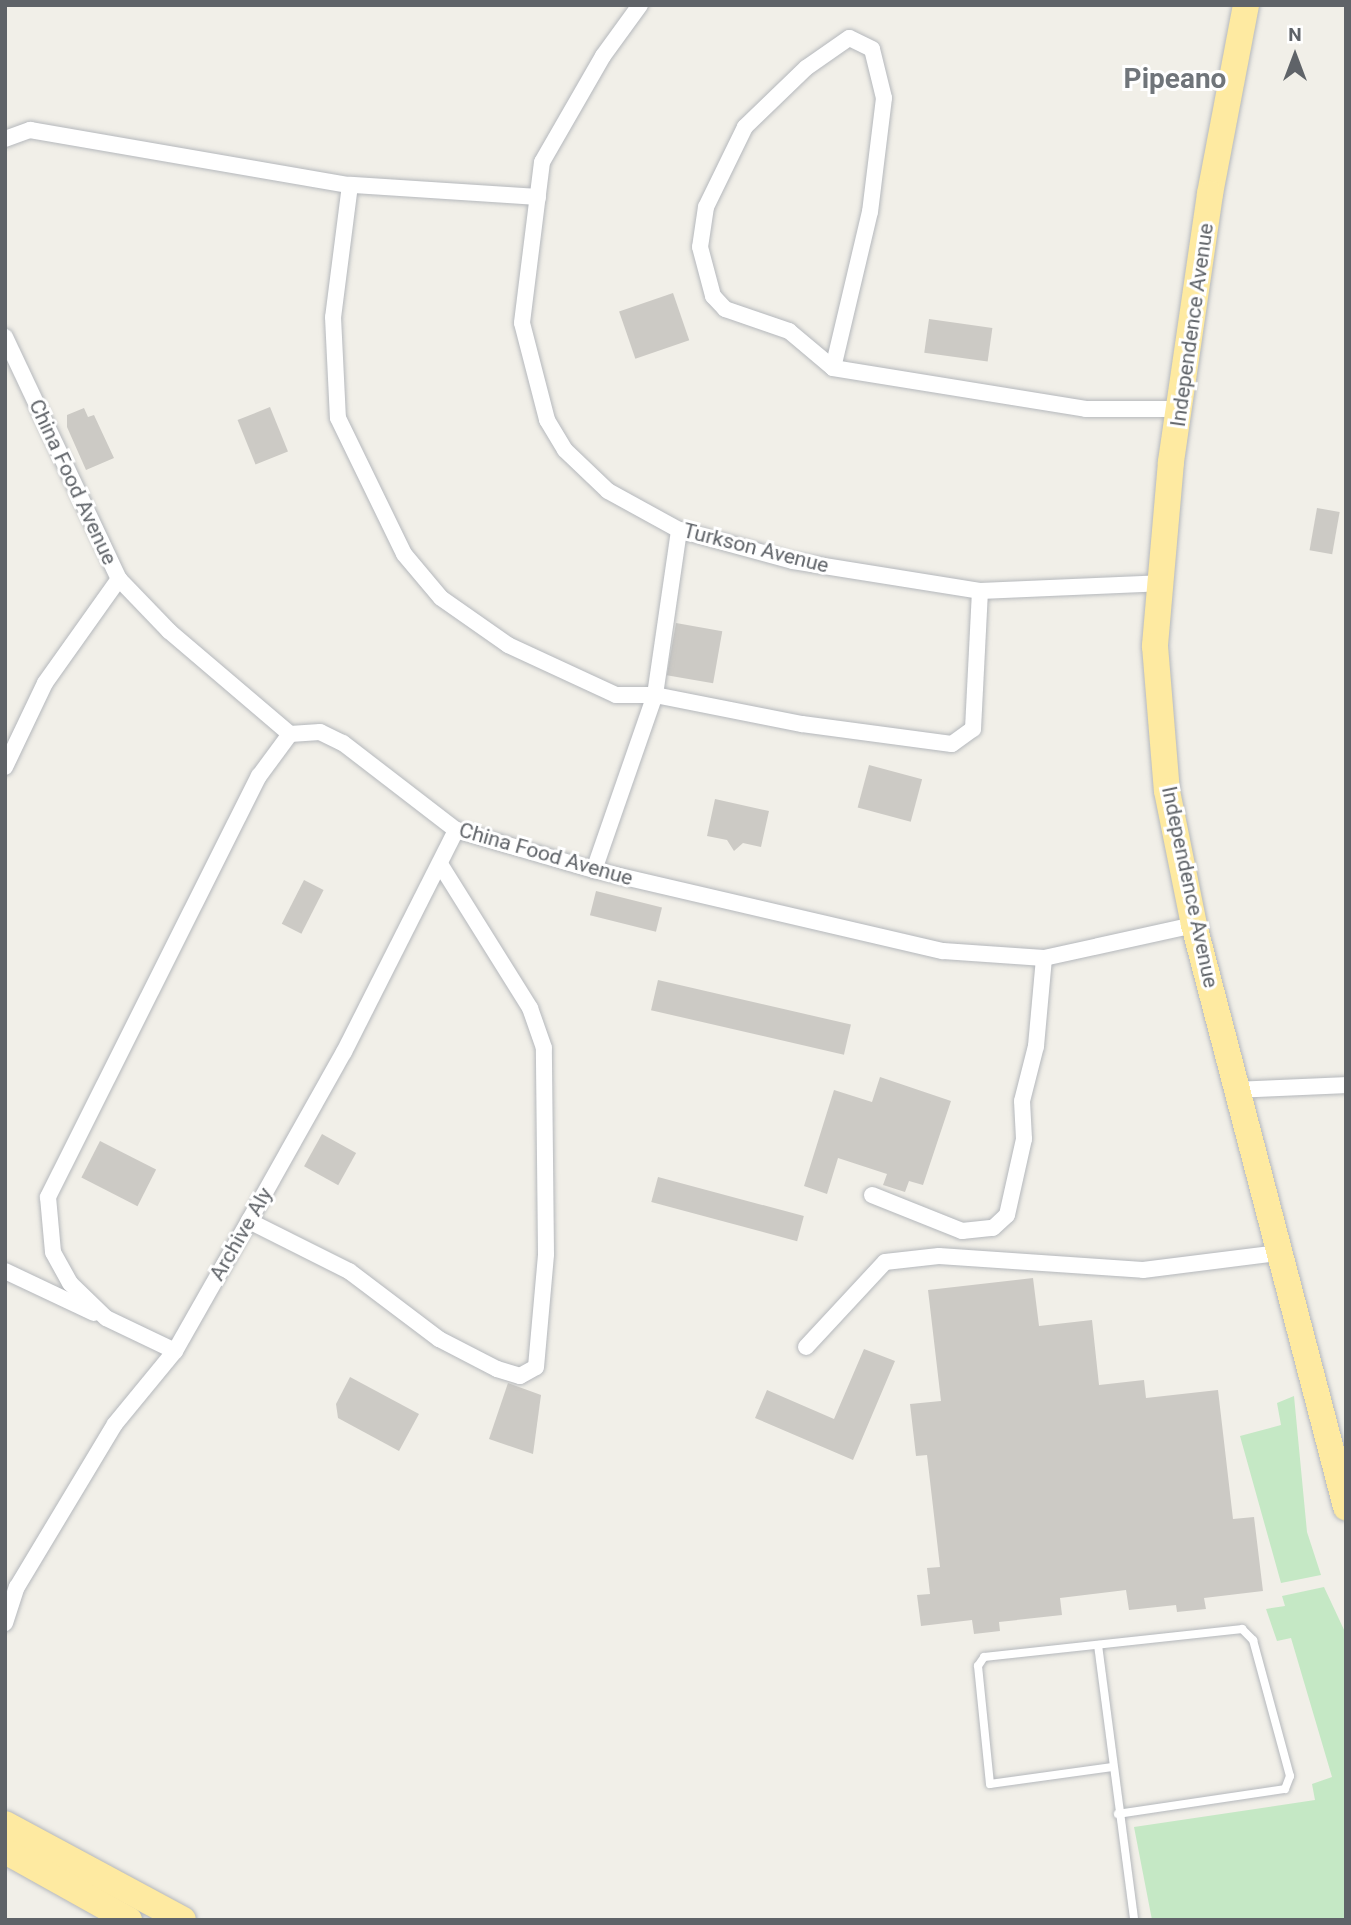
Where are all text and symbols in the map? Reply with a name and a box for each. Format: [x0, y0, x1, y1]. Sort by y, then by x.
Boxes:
north arrow [1260, 21, 1330, 91]
text: N [1288, 23, 1302, 46]
district label: Pipeano [1124, 62, 1226, 96]
street label: Independence Avenue [1165, 222, 1219, 428]
street label: China Food Avenue [24, 395, 122, 569]
street label: Turkson Avenue [681, 518, 831, 578]
street label: Independence Avenue [1156, 784, 1224, 990]
street label: China Food Avenue [456, 817, 636, 891]
street label: Archive Aly [204, 1183, 278, 1285]

